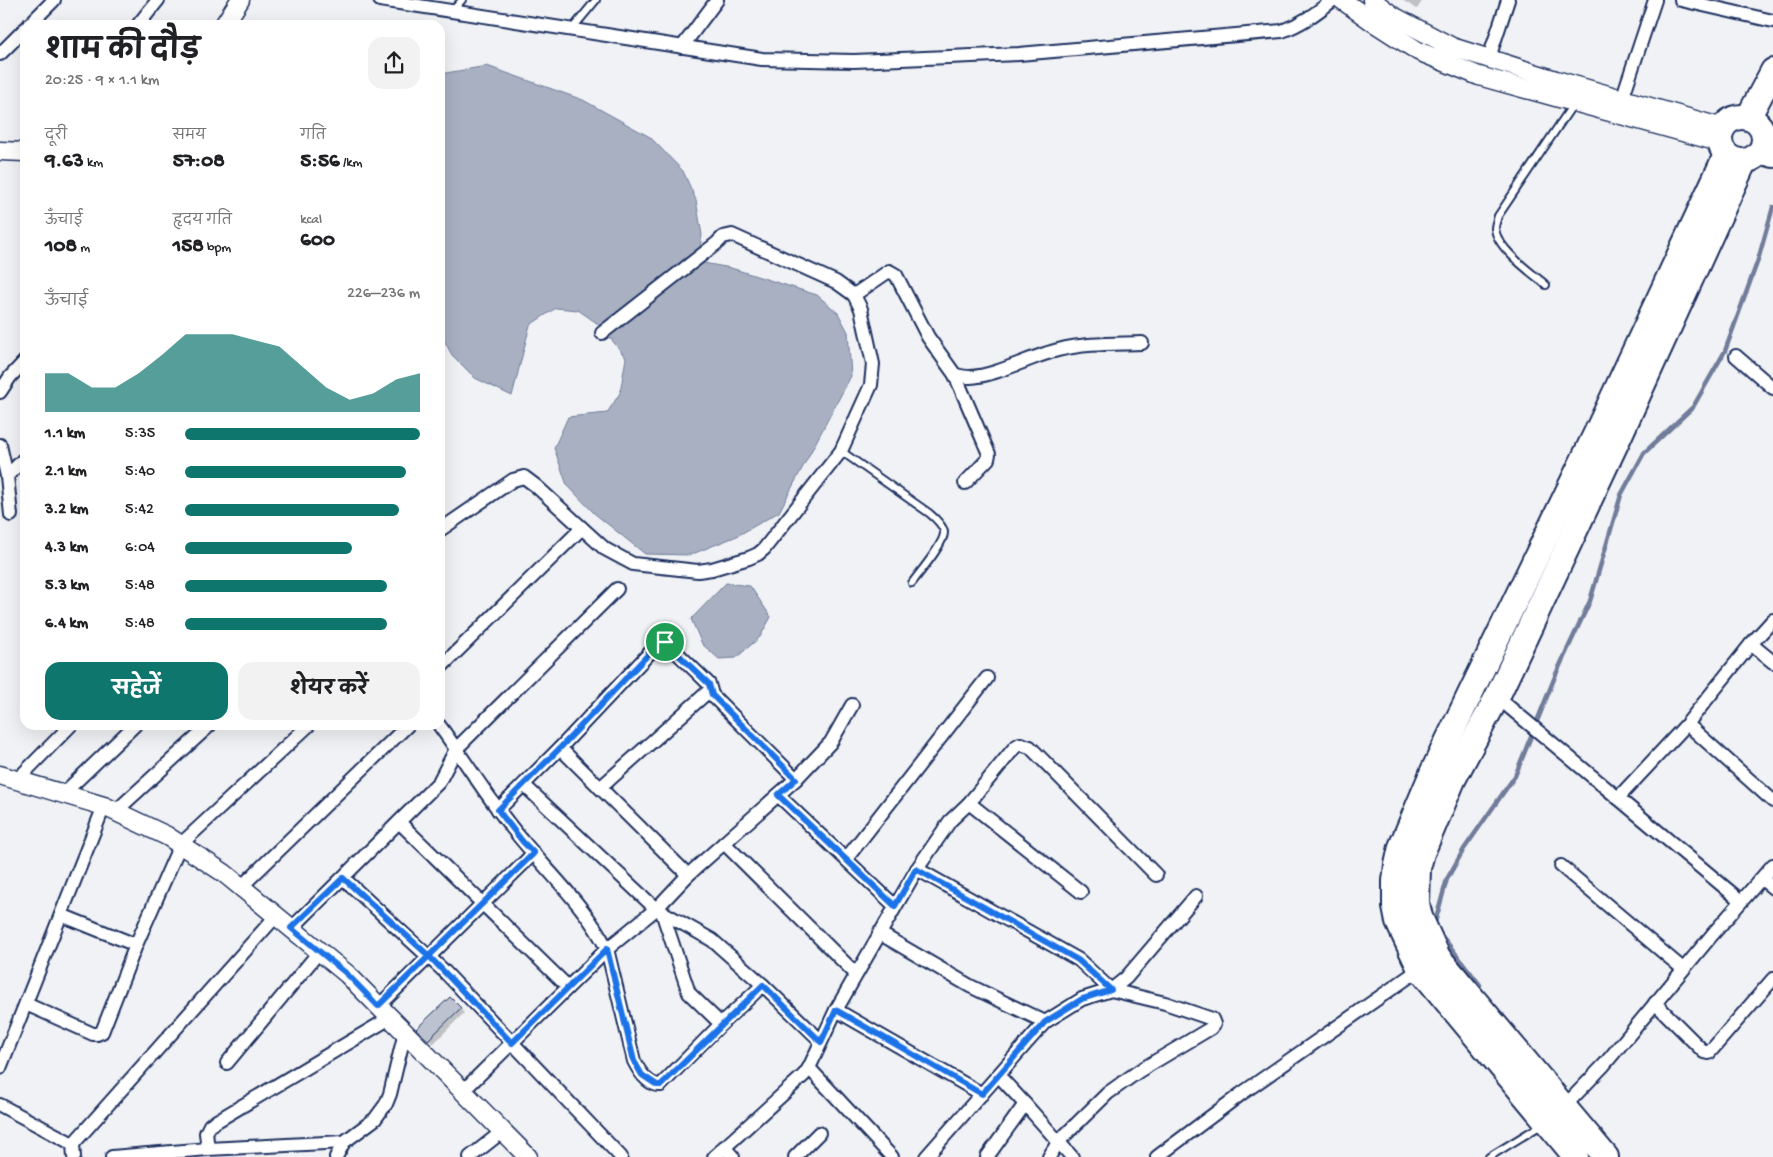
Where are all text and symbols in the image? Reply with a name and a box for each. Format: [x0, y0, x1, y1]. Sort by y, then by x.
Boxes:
text: शाम की दौड़ [45, 36, 200, 69]
button: share [368, 37, 420, 89]
text: 20:25 · 9 × 1.1 km [45, 72, 159, 91]
text: दूरी [45, 128, 67, 145]
text: समय [173, 128, 206, 145]
text: गति [300, 128, 326, 145]
text: 9.63 [45, 150, 84, 175]
text: 57:08 [173, 150, 225, 175]
text: 5:56 [300, 150, 340, 175]
text: km [84, 155, 103, 172]
text: /km [340, 155, 363, 172]
text: kcal [300, 212, 322, 229]
text: ऊँचाई [45, 213, 83, 230]
text: हृदय गति [173, 213, 232, 230]
text: 600 [300, 229, 335, 254]
text: 108 [45, 235, 77, 260]
text: 158 [173, 235, 204, 260]
text: m [77, 240, 90, 257]
text: bpm [204, 240, 231, 257]
text: 226–236 m [347, 285, 420, 304]
text: ऊँचाई [45, 293, 88, 312]
text: 1.1 km [45, 425, 85, 444]
text: 5:35 [125, 425, 155, 444]
text: 2.1 km [45, 463, 87, 482]
text: 5:40 [125, 463, 155, 482]
text: 3.2 km [45, 501, 88, 520]
text: 5:42 [125, 501, 154, 520]
text: 4.3 km [45, 539, 88, 558]
text: 6:04 [125, 539, 155, 558]
text: 5.3 km [45, 577, 89, 596]
text: 5:48 [125, 577, 155, 596]
text: 6.4 km [45, 615, 88, 634]
text: 5:48 [125, 615, 155, 634]
pin [644, 621, 686, 663]
icon: arrive [651, 628, 679, 656]
button: सहेजें [45, 662, 228, 720]
button: शेयर करें [238, 662, 420, 720]

